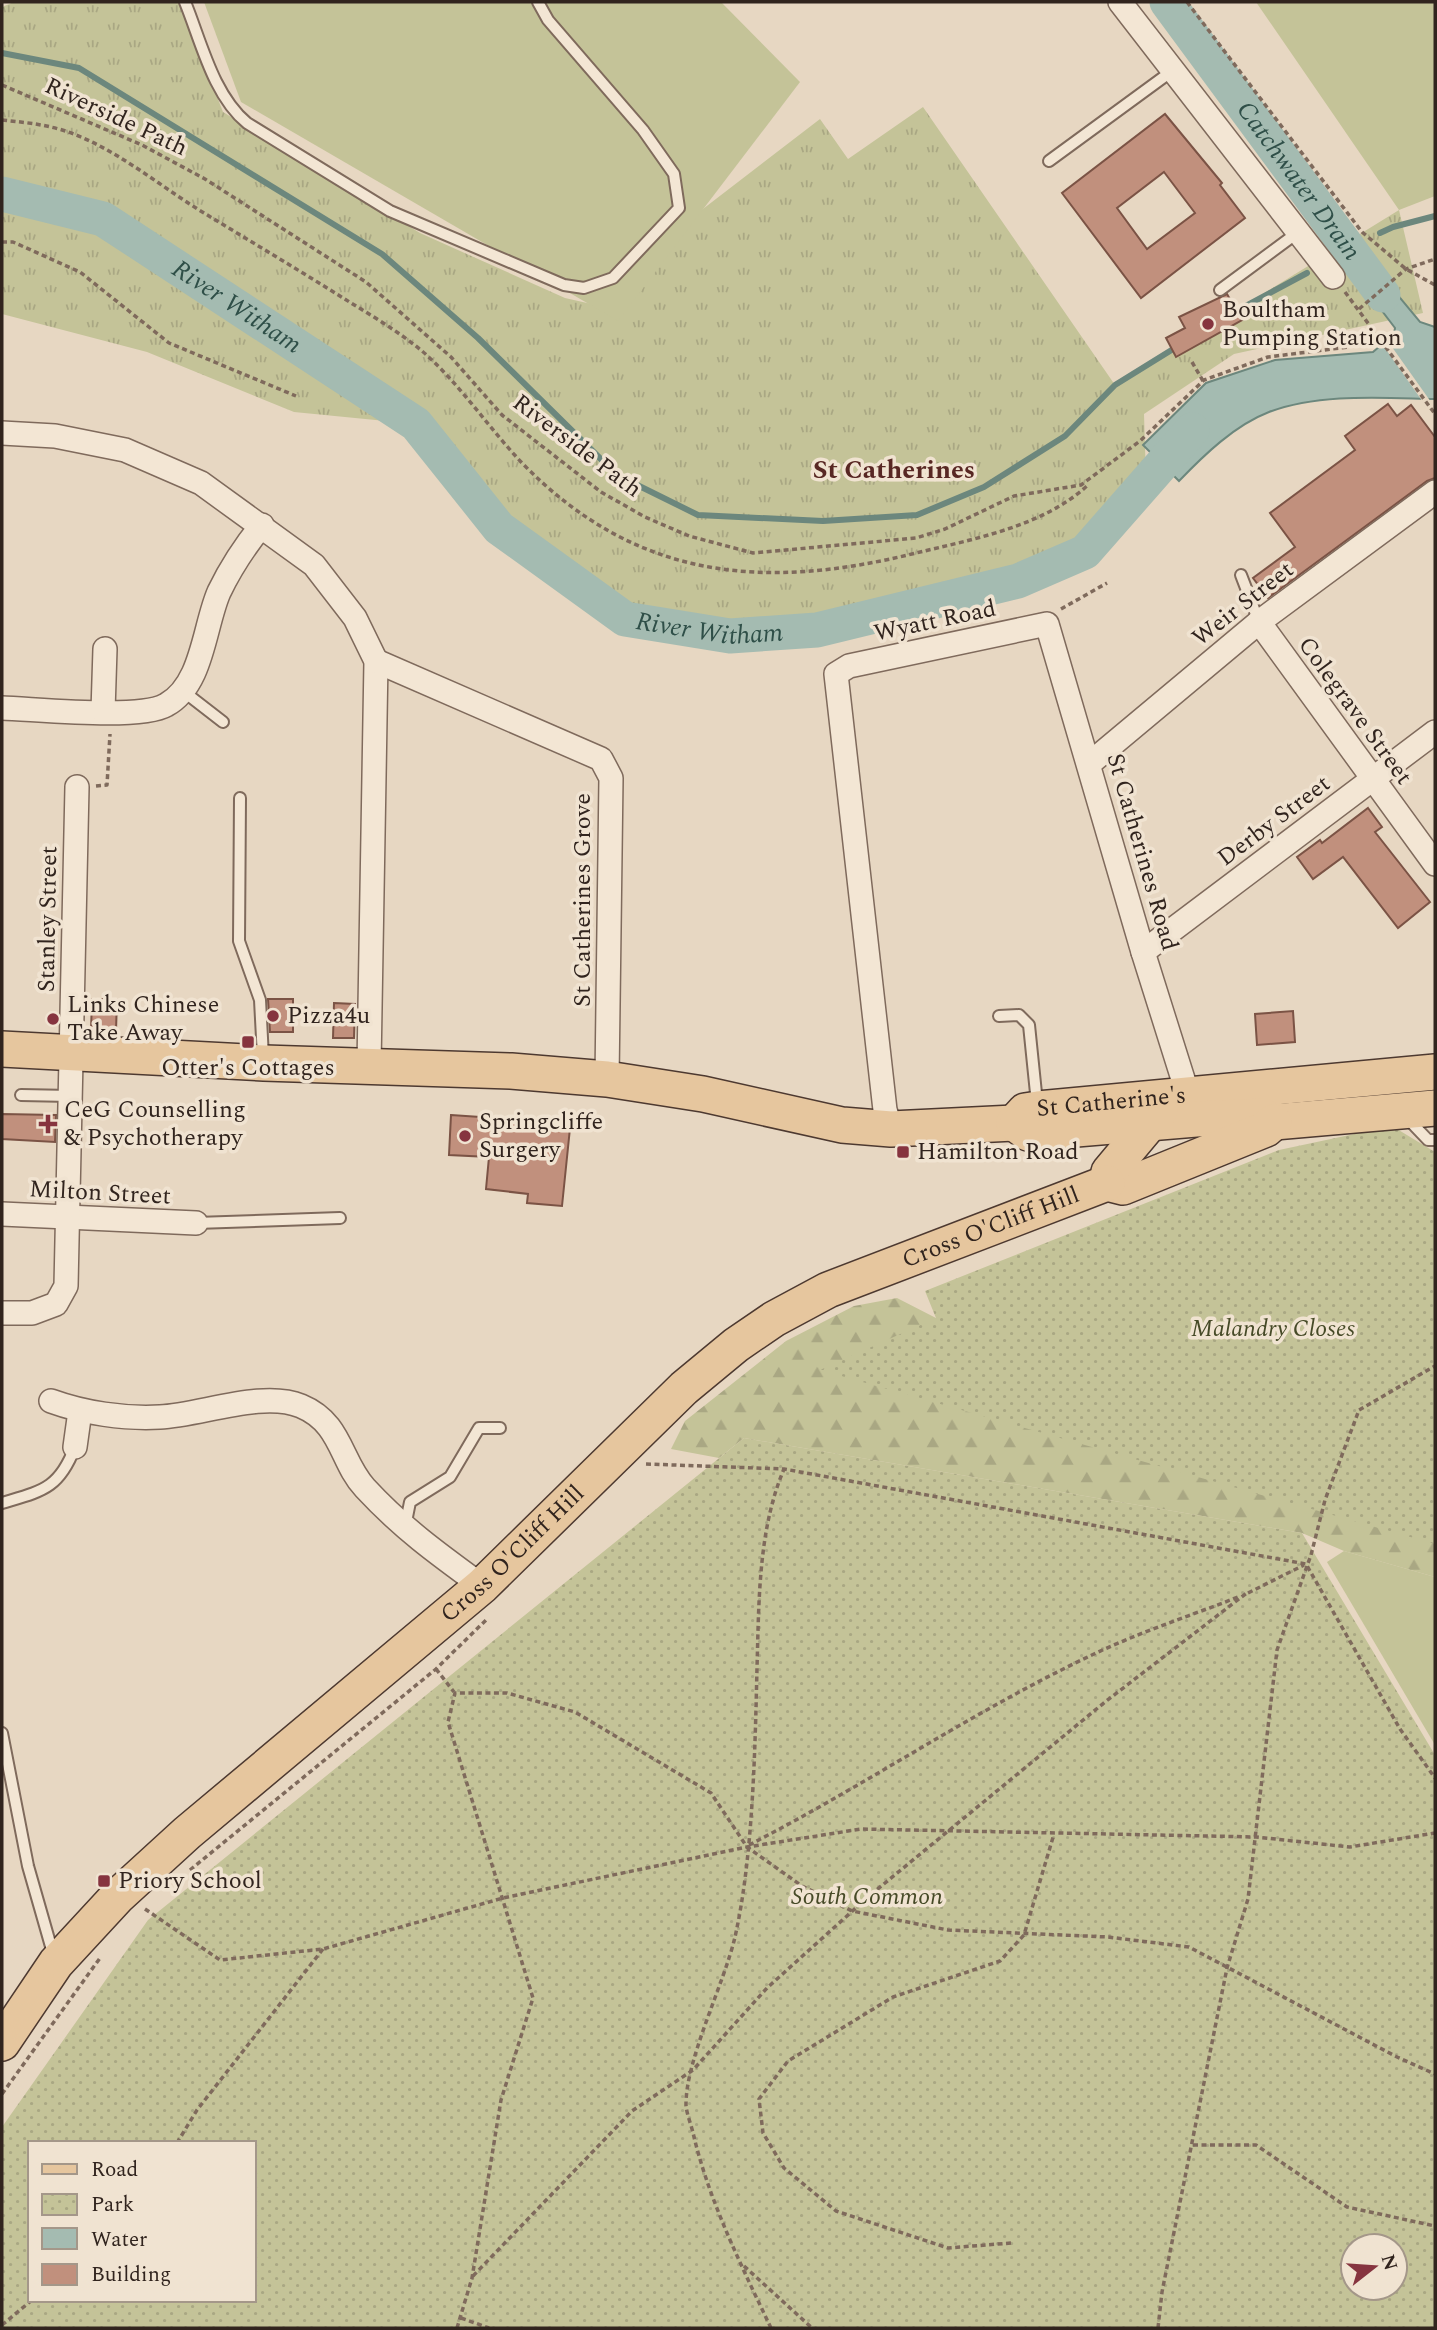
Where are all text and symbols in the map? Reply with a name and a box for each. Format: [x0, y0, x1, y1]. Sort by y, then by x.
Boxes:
street label: Riverside Path [39, 68, 193, 166]
water label: Catchwater Drain [1226, 92, 1371, 269]
water label: River Witham [164, 249, 310, 364]
place label: Boultham Pumping Station [1222, 292, 1402, 356]
marker: Boultham Pumping Station [1200, 316, 1216, 332]
street label: Riverside Path [505, 385, 649, 507]
district label: St Catherines [813, 450, 975, 490]
street label: Weir Street [1184, 553, 1302, 655]
street label: Wyatt Road [871, 591, 999, 651]
water label: River Witham [633, 601, 784, 656]
street label: Colegrave Street [1289, 629, 1421, 793]
street label: St Catherines Road [1097, 749, 1187, 955]
street label: Derby Street [1210, 766, 1338, 876]
street label: St Catherines Grove [565, 793, 601, 1007]
street label: Stanley Street [29, 846, 67, 992]
place label: Links Chinese Take Away [67, 987, 219, 1051]
place label: Pizza4u [287, 998, 370, 1034]
marker: Pizza4u [265, 1008, 281, 1024]
marker: Links Chinese Take Away [45, 1011, 61, 1027]
marker: Otter's Cottages [240, 1034, 256, 1050]
place label: Otter's Cottages [161, 1050, 335, 1086]
street label: St Catherine's [1035, 1077, 1187, 1127]
place label: CeG Counselling & Psychotherapy [64, 1092, 246, 1156]
place label: Springcliffe Surgery [479, 1104, 603, 1168]
marker: CeG Counselling & Psychotherapy [38, 1114, 58, 1134]
marker: Springcliffe Surgery [457, 1128, 473, 1144]
place label: Hamilton Road [917, 1134, 1079, 1170]
marker: Hamilton Road [895, 1144, 911, 1160]
street label: Milton Street [28, 1171, 172, 1215]
street label: Cross O'Cliff Hill [897, 1177, 1085, 1278]
park label: Malandry Closes [1191, 1311, 1355, 1347]
street label: Cross O'Cliff Hill [432, 1477, 593, 1632]
place label: Priory School [118, 1863, 262, 1899]
marker: Priory School [96, 1873, 112, 1889]
park label: South Common [791, 1879, 943, 1915]
legend [28, 2141, 256, 2302]
text: Road [91, 2154, 138, 2186]
text: Park [91, 2189, 135, 2221]
text: Water [91, 2224, 147, 2256]
north arrow [1339, 2232, 1409, 2302]
text: N [1373, 2251, 1405, 2274]
text: Building [91, 2259, 171, 2291]

